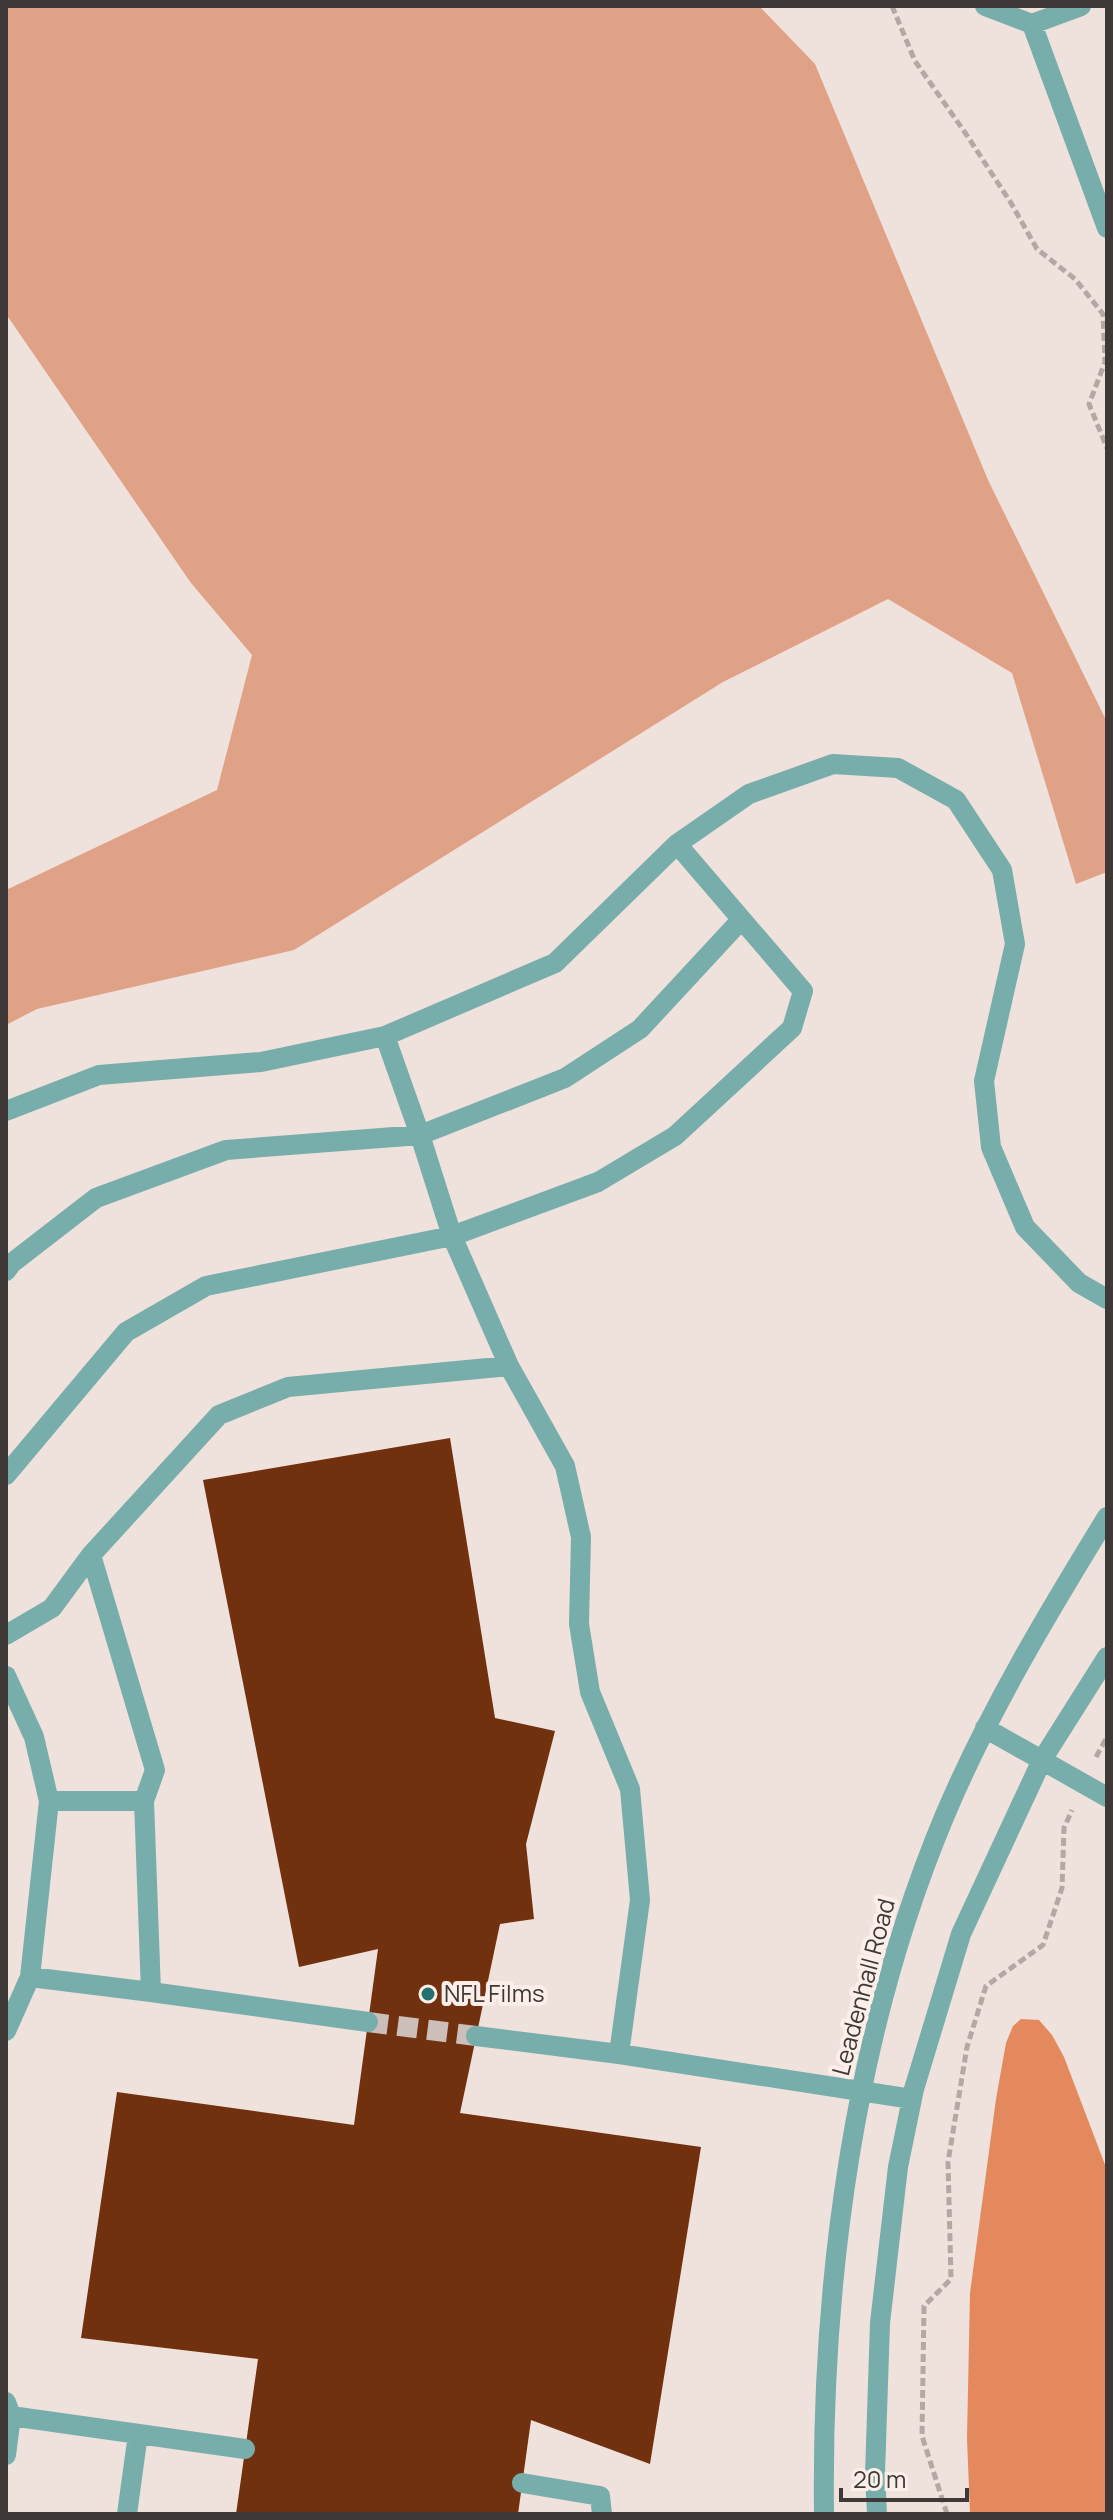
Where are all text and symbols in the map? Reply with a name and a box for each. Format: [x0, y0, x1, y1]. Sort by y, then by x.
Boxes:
street label: Leadenhall Road [823, 1894, 902, 2079]
place label: NFL Films [444, 1976, 545, 2009]
marker: NFL Films [419, 1985, 437, 2003]
scale bar [841, 2452, 967, 2502]
text: 20 m [853, 2462, 906, 2495]

